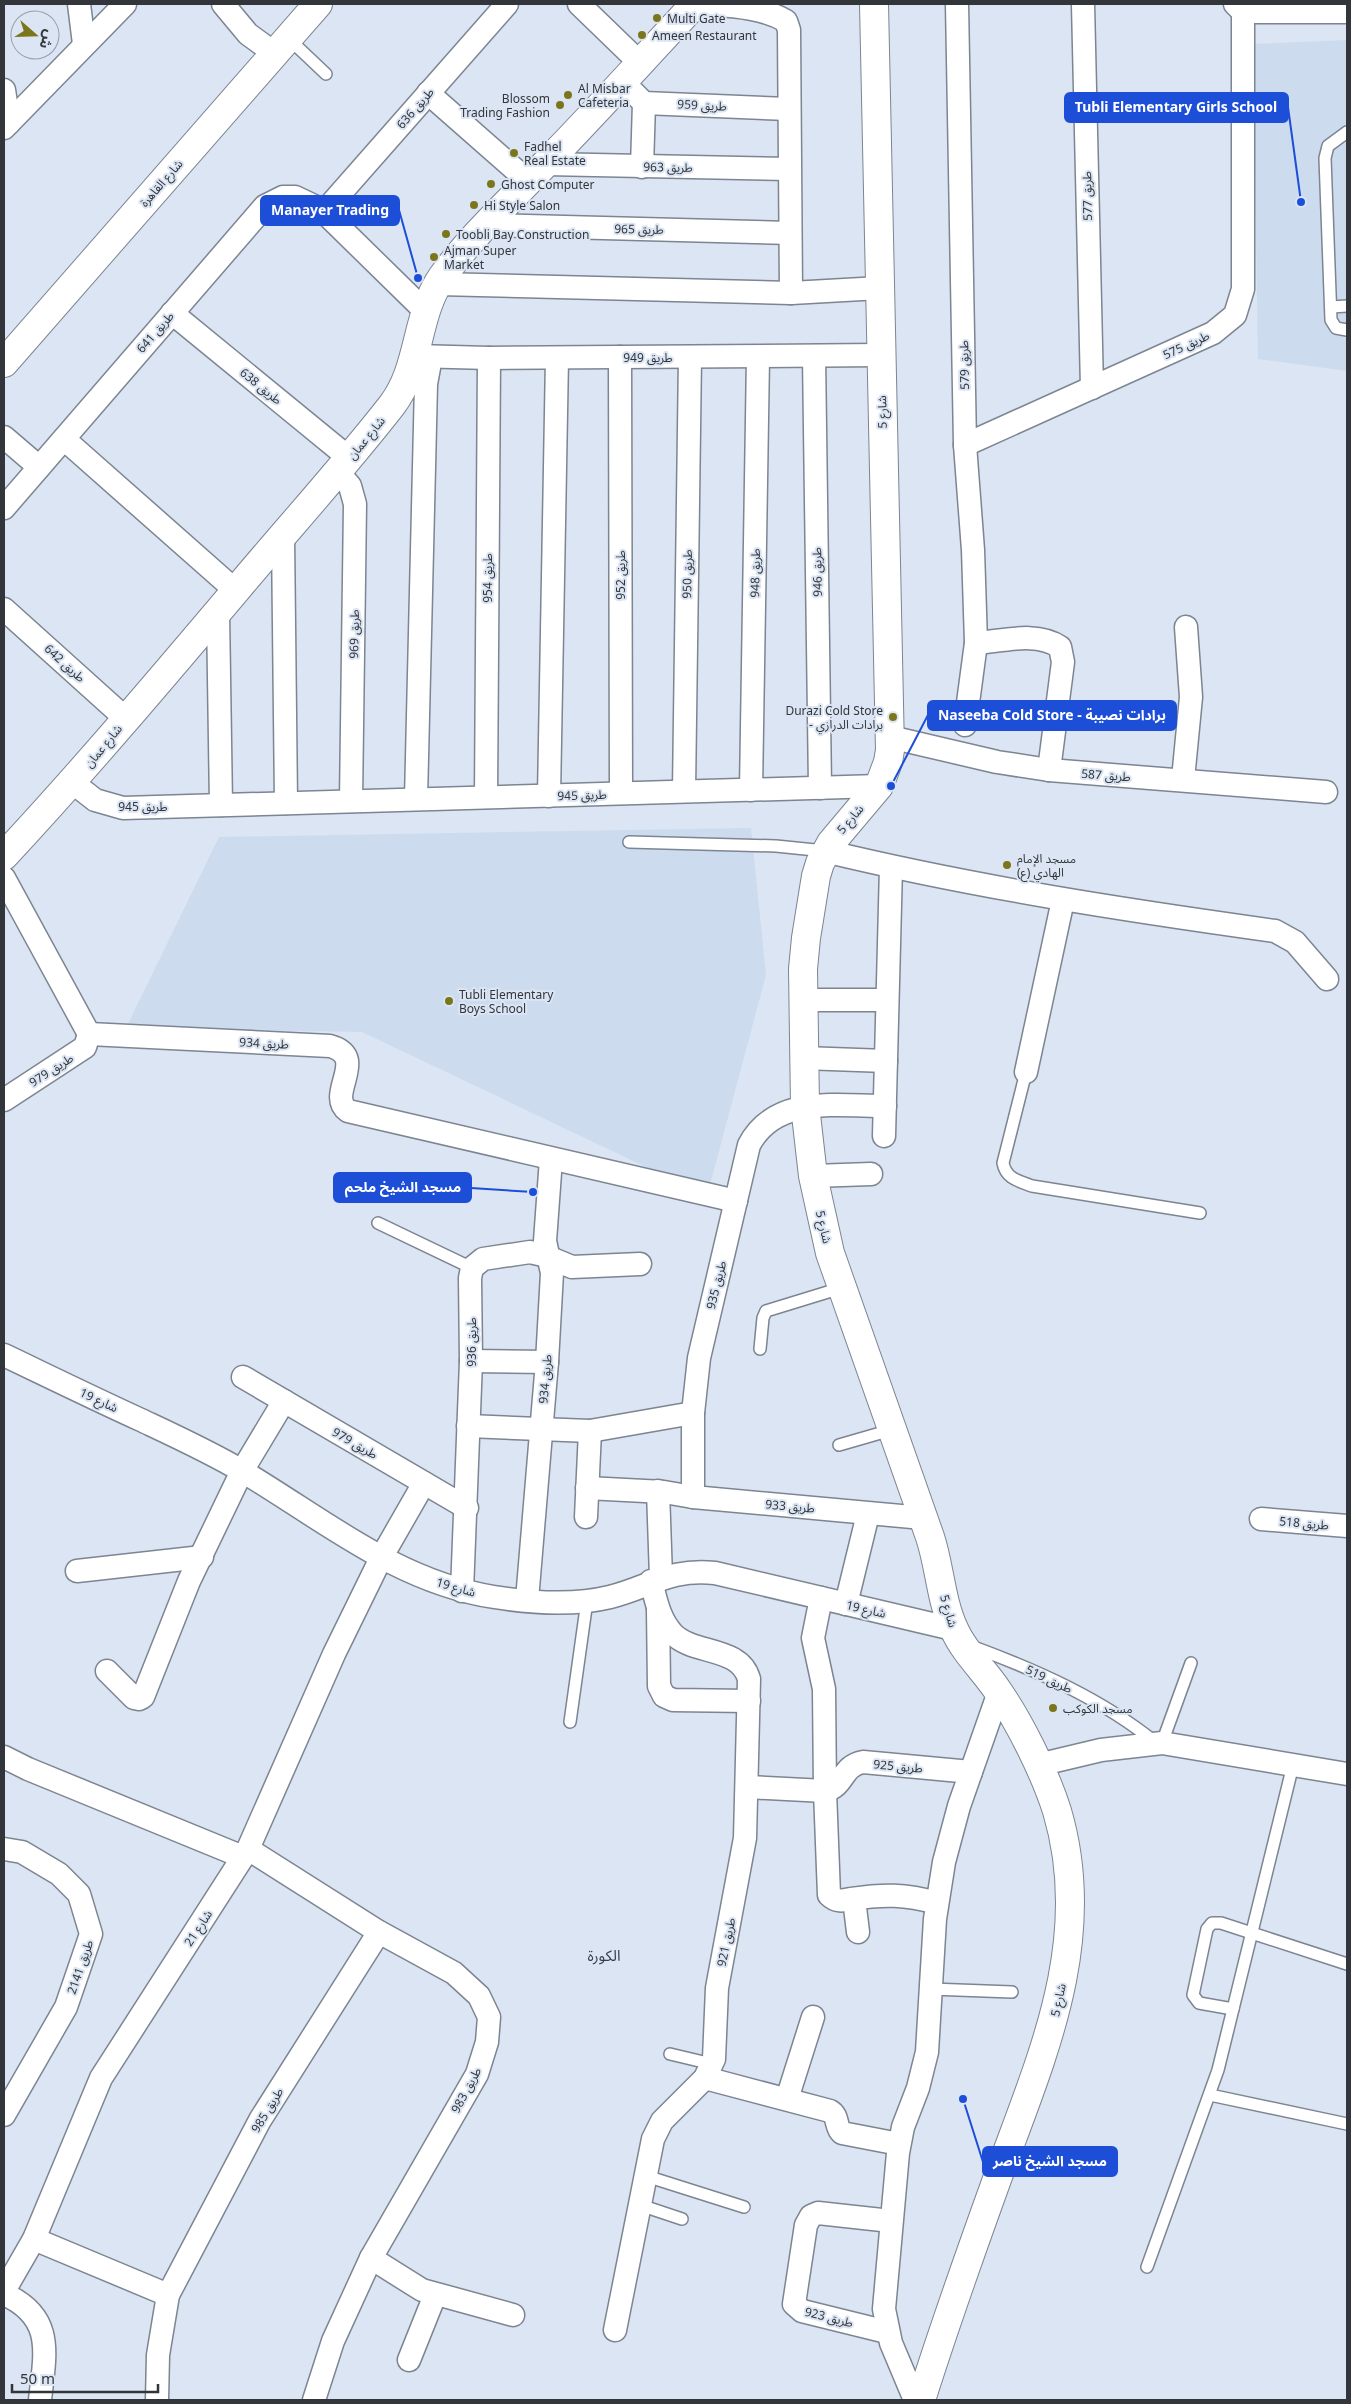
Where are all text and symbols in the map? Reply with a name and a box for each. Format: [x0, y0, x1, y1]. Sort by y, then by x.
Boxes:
north arrow [10, 10, 60, 60]
place label: Multi Gate [667, 10, 726, 27]
marker: Multi Gate [651, 12, 663, 24]
text: ش [35, 27, 60, 52]
place label: Ameen Restaurant [652, 27, 757, 44]
marker: Ameen Restaurant [636, 29, 648, 41]
place label: Al Misbar Cafeteria [578, 80, 631, 111]
street label: طريق 636 [392, 84, 438, 132]
marker: Al Misbar Cafeteria [562, 89, 574, 101]
place label: Blossom Trading Fashion [460, 90, 550, 121]
callout: Tubli Elementary Girls School [1065, 93, 1288, 122]
street label: طريق 959 [677, 95, 727, 115]
text: Tubli Elementary Girls School [1075, 97, 1277, 116]
marker: Blossom Trading Fashion [554, 99, 566, 111]
place label: Fadhel Real Estate [524, 138, 586, 169]
marker: Fadhel Real Estate [508, 147, 520, 159]
street label: شارع القاهرة [136, 156, 187, 211]
street label: طريق 963 [643, 158, 693, 176]
street label: طريق 577 [1078, 171, 1096, 221]
place label: Ghost Computer [501, 176, 595, 193]
marker: Ghost Computer [485, 178, 497, 190]
callout: Manayer Trading [261, 196, 399, 225]
place label: Hi Style Salon [484, 197, 560, 214]
marker: Hi Style Salon [468, 199, 480, 211]
text: Manayer Trading [271, 200, 389, 219]
street label: طريق 965 [614, 220, 664, 238]
place label: Toobli Bay Construction [456, 226, 589, 243]
marker: Toobli Bay Construction [440, 228, 452, 240]
place label: Ajman Super Market [444, 242, 516, 273]
marker: Ajman Super Market [428, 251, 440, 263]
street label: طريق 641 [132, 308, 178, 356]
street label: طريق 575 [1160, 327, 1212, 363]
street label: طريق 579 [955, 340, 973, 390]
street label: طريق 949 [623, 349, 673, 366]
street label: طريق 638 [236, 364, 286, 408]
street label: شارع 5 [873, 395, 892, 429]
street label: شارع عمان [343, 413, 389, 464]
street label: طريق 946 [808, 547, 826, 597]
street label: طريق 948 [746, 548, 764, 598]
street label: طريق 950 [678, 549, 696, 599]
street label: طريق 952 [612, 550, 629, 600]
street label: طريق 954 [479, 553, 496, 603]
street label: طريق 969 [345, 609, 363, 659]
street label: طريق 642 [41, 640, 89, 686]
callout: Naseeba Cold Store - برادات نصيبة [928, 701, 1176, 730]
place label: Durazi Cold Store - برادات الدرازي [785, 702, 883, 734]
text: Naseeba Cold Store - برادات نصيبة [938, 705, 1166, 724]
marker: Durazi Cold Store - برادات الدرازي [887, 711, 899, 723]
street label: شارع عمان [80, 721, 126, 772]
street label: طريق 587 [1081, 765, 1131, 785]
street label: طريق 945 [557, 786, 607, 804]
street label: طريق 945 [118, 798, 168, 815]
street label: شارع 5 [833, 801, 868, 838]
place label: مسجد الإمام الهادي (ع) [1017, 850, 1076, 882]
marker: مسجد الإمام الهادي (ع) [1001, 859, 1013, 871]
place label: Tubli Elementary Boys School [459, 986, 554, 1017]
marker: Tubli Elementary Boys School [443, 995, 455, 1007]
street label: طريق 934 [239, 1033, 289, 1053]
street label: طريق 979 [26, 1049, 76, 1091]
callout: مسجد الشيخ ملحم [334, 1173, 471, 1202]
text: مسجد الشيخ ملحم [345, 1177, 461, 1198]
street label: شارع 5 [811, 1209, 836, 1245]
street label: طريق 935 [702, 1259, 730, 1311]
street label: طريق 936 [463, 1317, 480, 1367]
street label: طريق 934 [534, 1354, 556, 1404]
street label: شارع 19 [77, 1384, 121, 1417]
street label: طريق 979 [329, 1423, 381, 1463]
street label: طريق 933 [765, 1495, 815, 1517]
street label: طريق 518 [1279, 1512, 1329, 1534]
street label: شارع 19 [434, 1573, 478, 1602]
street label: شارع 5 [935, 1593, 962, 1630]
street label: شارع 19 [844, 1596, 888, 1623]
street label: طريق 519 [1023, 1661, 1075, 1697]
place label: مسجد الكوكب [1063, 1700, 1132, 1717]
marker: مسجد الكوكب [1047, 1702, 1059, 1714]
street label: طريق 925 [873, 1755, 923, 1777]
street label: شارع 21 [180, 1906, 217, 1950]
street label: طريق 921 [713, 1916, 739, 1968]
street label: طريق 2141 [63, 1938, 97, 1996]
district label: الكورة [587, 1945, 621, 1965]
street label: شارع 5 [1046, 1982, 1071, 2018]
street label: طريق 983 [447, 2064, 485, 2116]
street label: طريق 985 [247, 2084, 287, 2136]
callout: مسجد الشيخ ناصر [983, 2147, 1117, 2176]
text: مسجد الشيخ ناصر [992, 2151, 1107, 2171]
street label: طريق 923 [803, 2303, 855, 2331]
scale bar [12, 2362, 159, 2394]
text: 50 m [20, 2368, 55, 2388]

